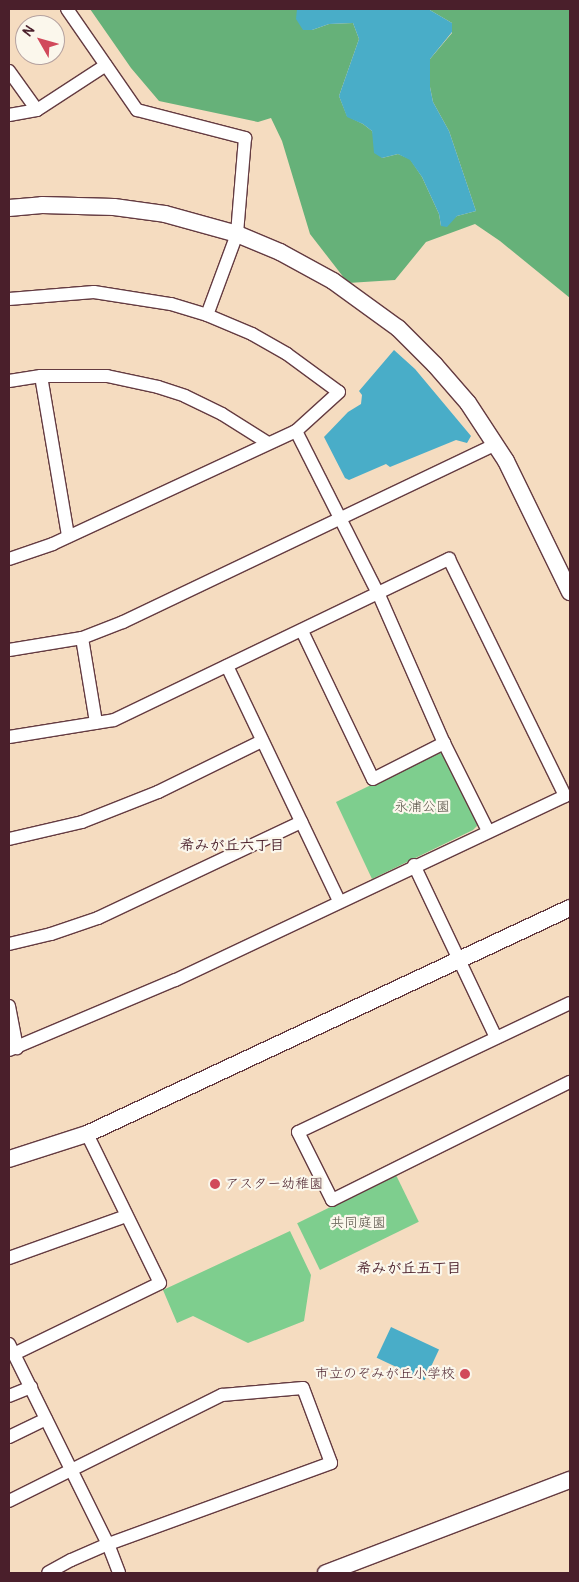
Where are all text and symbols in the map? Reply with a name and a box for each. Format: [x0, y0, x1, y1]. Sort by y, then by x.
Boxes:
north arrow [15, 15, 65, 65]
text: N [19, 22, 38, 40]
park label: 永浦公園 [394, 799, 450, 815]
district label: 希みが丘六丁目 [180, 837, 284, 855]
place label: アスター幼稚園 [225, 1176, 323, 1192]
marker: アスター幼稚園 [209, 1178, 221, 1190]
park label: 共同庭園 [330, 1215, 386, 1231]
district label: 希みが丘五丁目 [357, 1260, 461, 1278]
place label: 市立のぞみが丘小学校 [315, 1366, 455, 1382]
marker: 市立のぞみが丘小学校 [459, 1368, 471, 1380]

